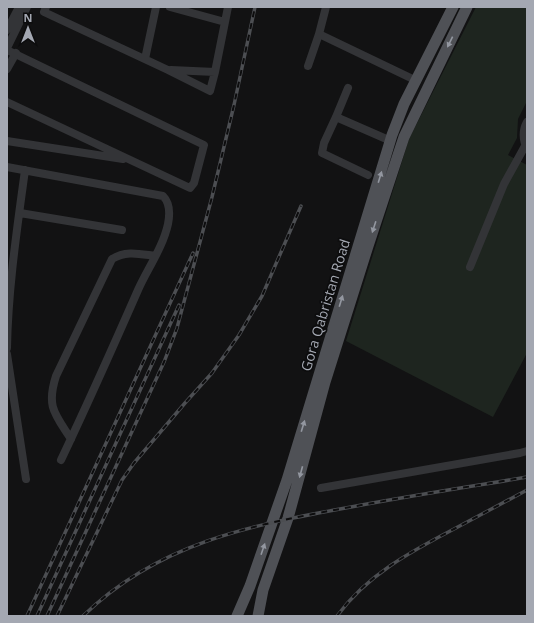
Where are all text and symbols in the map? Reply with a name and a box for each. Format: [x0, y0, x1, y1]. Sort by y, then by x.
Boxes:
north arrow [8, 8, 48, 48]
text: N [24, 10, 32, 25]
one-way arrow [447, 36, 453, 48]
one-way arrow [377, 171, 383, 183]
one-way arrow [371, 221, 377, 233]
street label: Gora Qabristan Road [296, 237, 354, 373]
one-way arrow [338, 295, 344, 307]
one-way arrow [300, 419, 306, 431]
one-way arrow [298, 466, 304, 478]
one-way arrow [260, 543, 266, 555]

